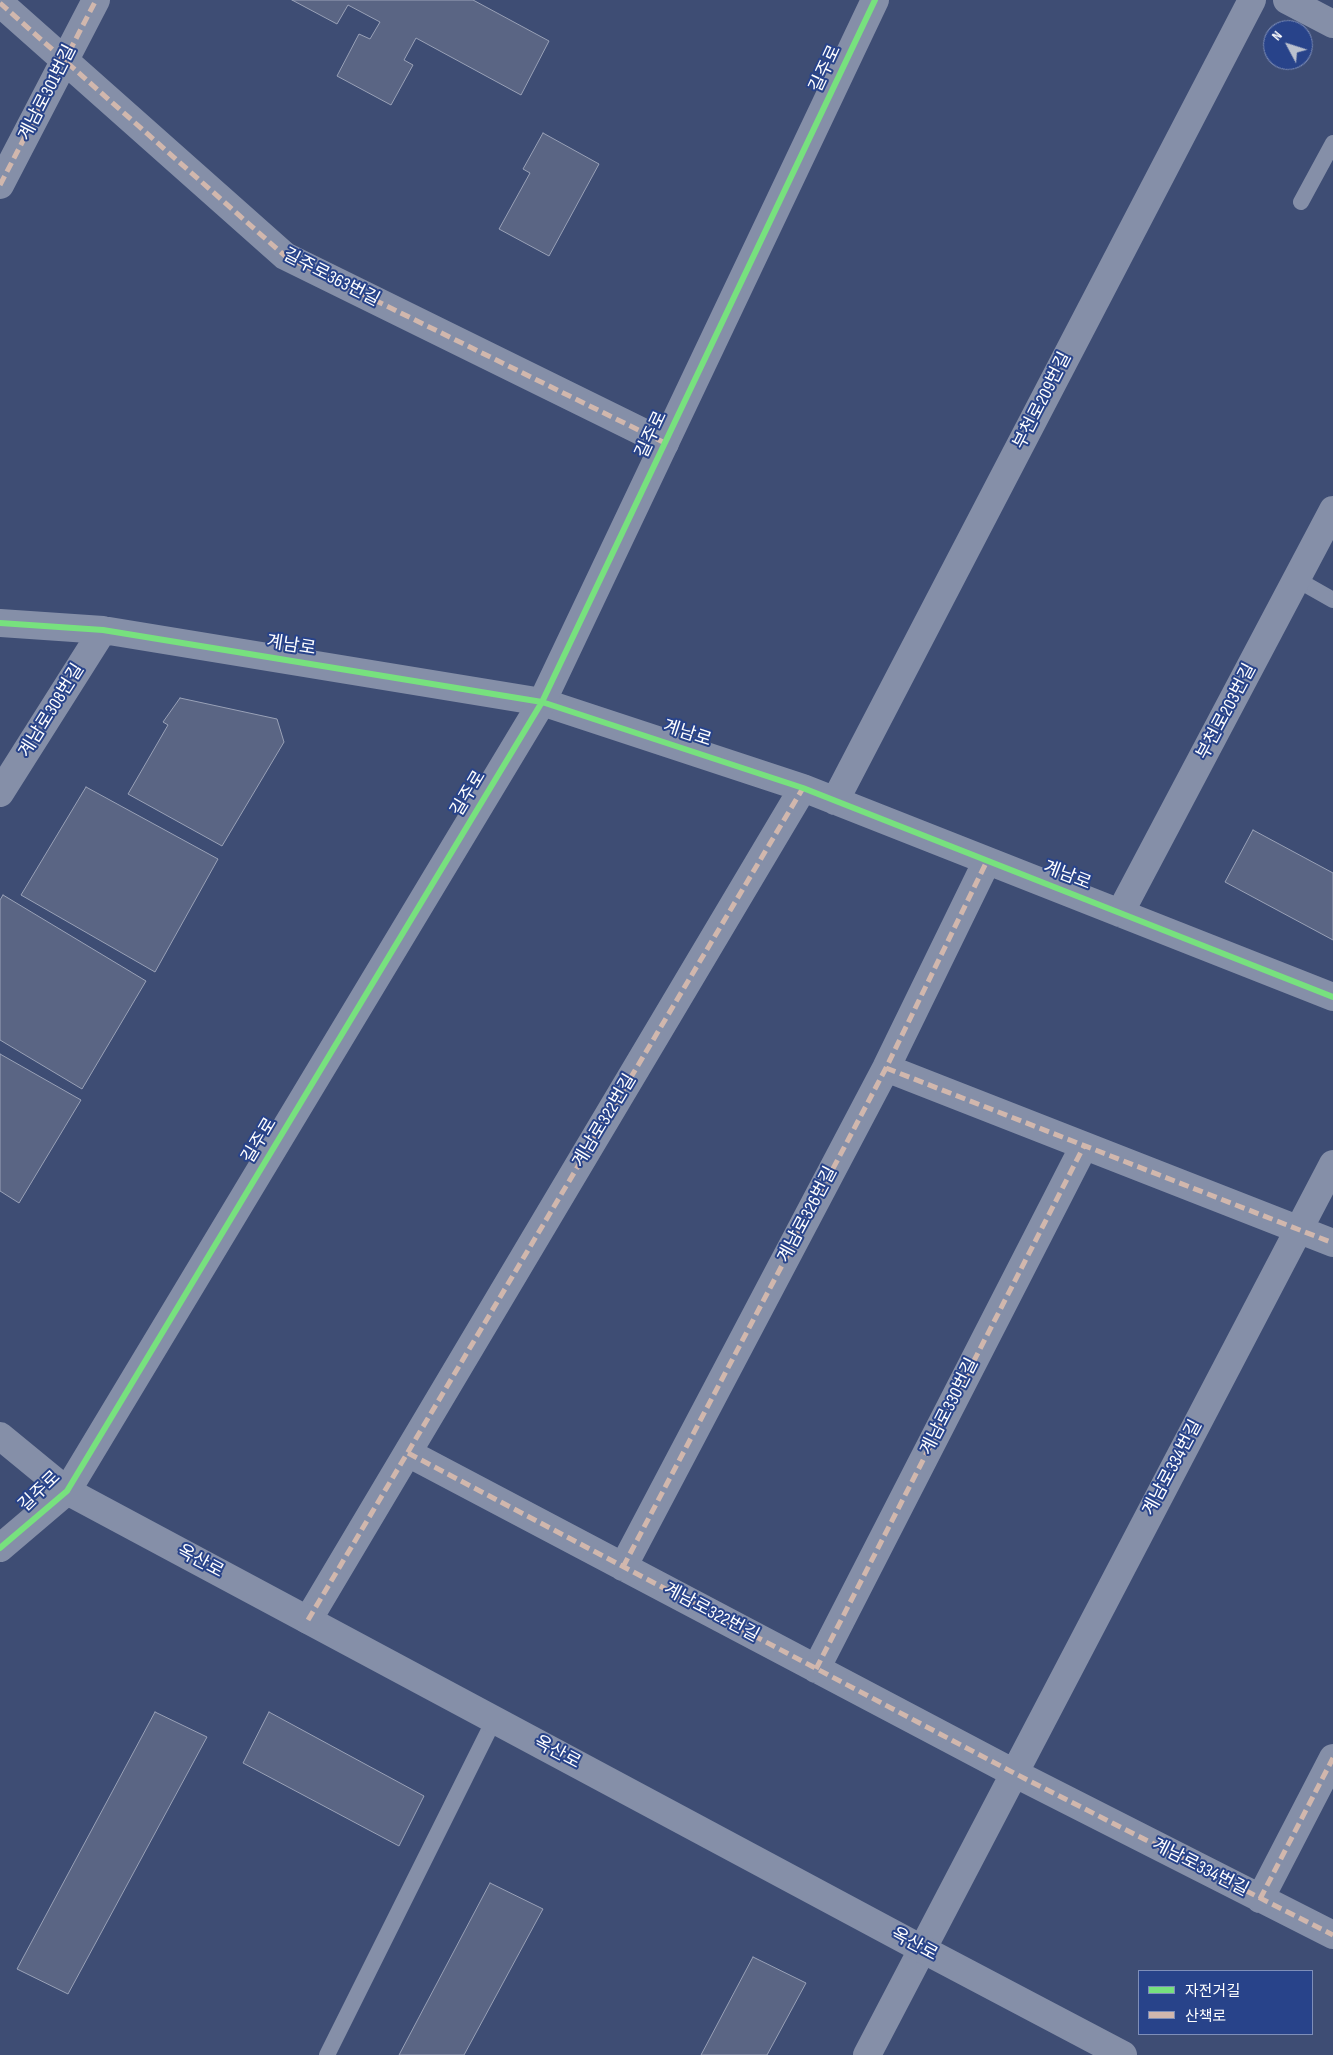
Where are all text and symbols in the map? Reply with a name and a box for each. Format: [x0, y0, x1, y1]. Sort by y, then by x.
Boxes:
north arrow [1263, 20, 1313, 70]
text: N [1268, 27, 1286, 44]
street label: 계남로301번길 [15, 41, 81, 145]
street label: 길주로 [806, 42, 846, 96]
street label: 길주로363번길 [279, 244, 383, 312]
street label: 부천로209번길 [1009, 349, 1077, 453]
street label: 길주로 [632, 408, 672, 462]
street label: 계남로 [265, 631, 317, 661]
street label: 계남로308번길 [15, 660, 89, 762]
street label: 부천로203번길 [1193, 660, 1261, 764]
street label: 계남로 [660, 716, 714, 752]
street label: 길주로 [447, 767, 491, 821]
street label: 계남로 [1040, 857, 1094, 895]
street label: 계남로322번길 [569, 1070, 641, 1172]
street label: 길주로 [238, 1114, 282, 1168]
street label: 계남로326번길 [774, 1163, 842, 1267]
street label: 계남로330번길 [916, 1355, 984, 1459]
street label: 계남로334번길 [1139, 1416, 1207, 1520]
street label: 길주로 [15, 1467, 65, 1517]
street label: 옥산로 [173, 1541, 227, 1583]
street label: 계남로322번길 [659, 1579, 763, 1647]
street label: 옥산로 [530, 1732, 584, 1774]
street label: 계남로334번길 [1148, 1834, 1252, 1902]
street label: 옥산로 [887, 1924, 941, 1966]
legend [1138, 1970, 1313, 2035]
text: 자전거길 [1185, 1982, 1240, 2001]
text: 산책로 [1185, 2007, 1226, 2026]

